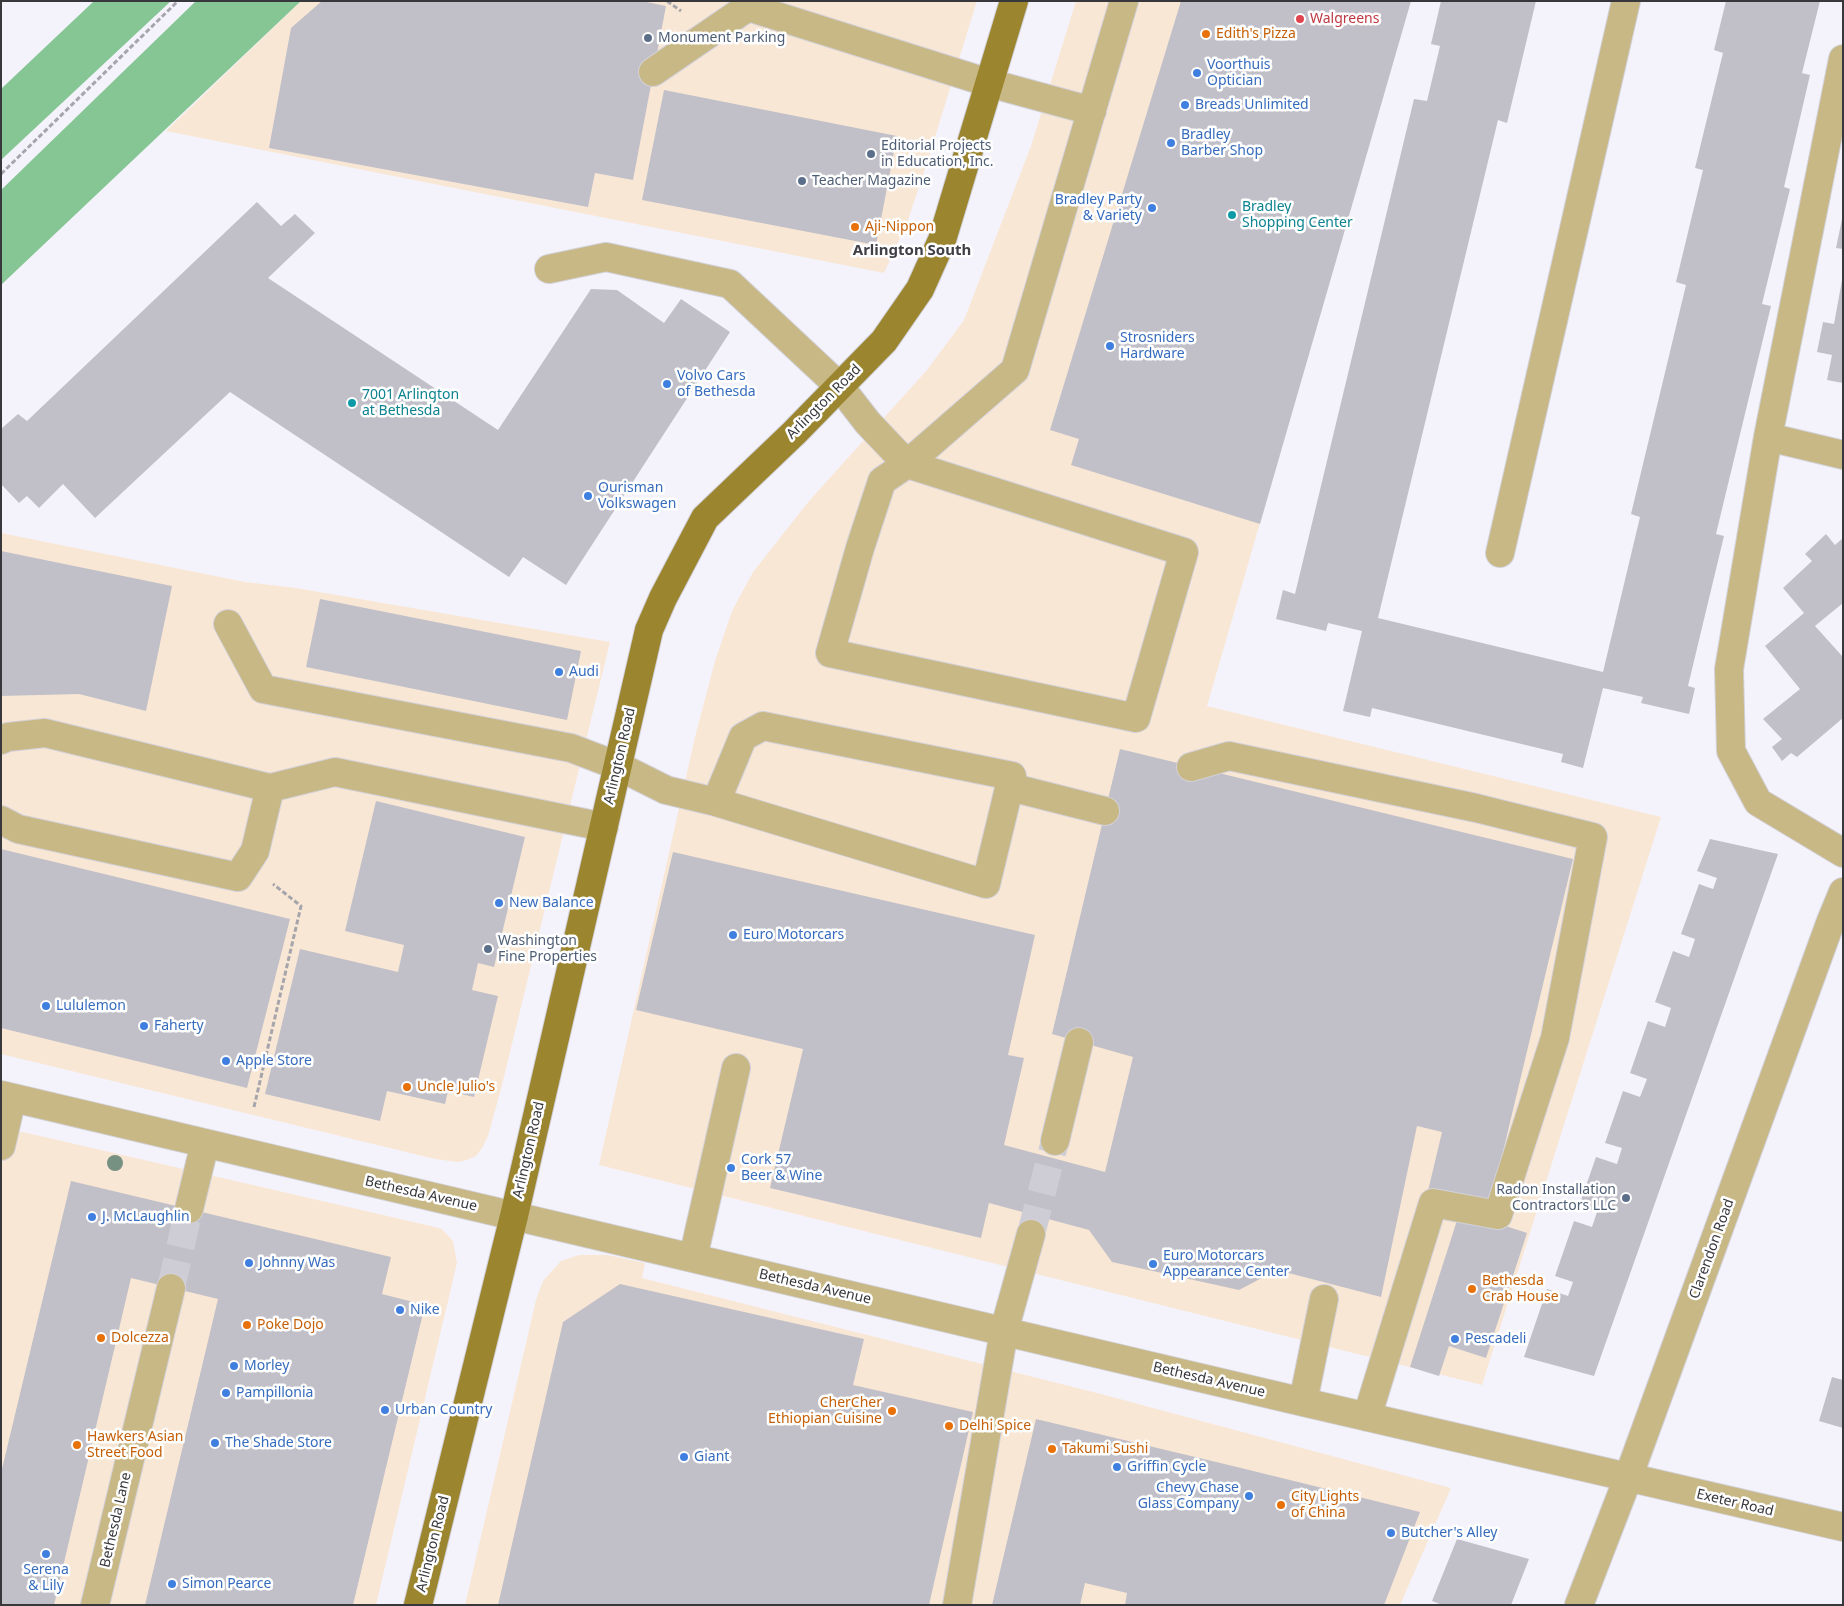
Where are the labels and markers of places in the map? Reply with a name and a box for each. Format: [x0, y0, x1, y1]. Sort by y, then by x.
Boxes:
place label: Walgreens [1310, 11, 1379, 27]
marker: Walgreens [1294, 13, 1306, 25]
place label: Edith's Pizza [1216, 26, 1296, 42]
marker: Edith's Pizza [1200, 28, 1212, 40]
place label: Monument Parking [658, 30, 785, 46]
marker: Monument Parking [642, 32, 654, 44]
place label: Voorthuis Optician [1207, 57, 1271, 90]
marker: Voorthuis Optician [1191, 67, 1203, 79]
place label: Breads Unlimited [1195, 97, 1309, 113]
marker: Breads Unlimited [1179, 99, 1191, 111]
place label: Bradley Barber Shop [1181, 127, 1263, 160]
marker: Bradley Barber Shop [1165, 137, 1177, 149]
place label: Editorial Projects in Education, Inc. [881, 138, 994, 170]
marker: Editorial Projects in Education, Inc. [865, 148, 877, 160]
place label: Teacher Magazine [812, 173, 931, 189]
marker: Teacher Magazine [796, 175, 808, 187]
place label: Bradley Party & Variety [1055, 192, 1142, 224]
place label: Bradley Shopping Center [1242, 199, 1353, 232]
marker: Bradley Party & Variety [1146, 202, 1158, 214]
marker: Bradley Shopping Center [1226, 209, 1238, 221]
place label: Aji-Nippon [865, 219, 934, 235]
marker: Aji-Nippon [849, 221, 861, 233]
place label: Strosniders Hardware [1120, 330, 1195, 362]
marker: Strosniders Hardware [1104, 340, 1116, 352]
place label: Volvo Cars of Bethesda [677, 368, 756, 401]
marker: Volvo Cars of Bethesda [661, 378, 673, 390]
place label: 7001 Arlington at Bethesda [362, 387, 459, 420]
marker: 7001 Arlington at Bethesda [346, 397, 358, 409]
place label: Ourisman Volkswagen [598, 480, 676, 512]
marker: Ourisman Volkswagen [582, 490, 594, 502]
place label: Audi [569, 664, 599, 680]
marker: Audi [553, 666, 565, 678]
place label: New Balance [509, 895, 594, 911]
marker: New Balance [493, 897, 505, 909]
place label: Euro Motorcars [743, 927, 844, 943]
marker: Euro Motorcars [727, 929, 739, 941]
place label: Washington Fine Properties [498, 933, 597, 966]
marker: Washington Fine Properties [482, 943, 494, 955]
place label: Lululemon [56, 998, 126, 1014]
marker: Lululemon [40, 1000, 52, 1012]
place label: Faherty [154, 1018, 204, 1034]
marker: Faherty [138, 1020, 150, 1032]
place label: Apple Store [236, 1053, 312, 1069]
marker: Apple Store [220, 1055, 232, 1067]
place label: Uncle Julio's [417, 1079, 495, 1095]
marker: Uncle Julio's [401, 1081, 413, 1093]
place label: Cork 57 Beer & Wine [741, 1152, 822, 1184]
marker: Cork 57 Beer & Wine [725, 1162, 737, 1174]
place label: Radon Installation Contractors LLC [1496, 1182, 1616, 1214]
marker: Radon Installation Contractors LLC [1620, 1192, 1632, 1204]
place label: J. McLaughlin [102, 1209, 190, 1225]
marker: J. McLaughlin [86, 1211, 98, 1223]
place label: Euro Motorcars Appearance Center [1163, 1248, 1289, 1280]
place label: Johnny Was [259, 1255, 335, 1271]
marker: Johnny Was [243, 1257, 255, 1269]
marker: Euro Motorcars Appearance Center [1147, 1258, 1159, 1270]
place label: Bethesda Crab House [1482, 1273, 1559, 1305]
marker: Bethesda Crab House [1466, 1283, 1478, 1295]
place label: Nike [410, 1302, 440, 1318]
marker: Nike [394, 1304, 406, 1316]
place label: Poke Dojo [257, 1317, 324, 1333]
marker: Poke Dojo [241, 1319, 253, 1331]
place label: Dolcezza [111, 1330, 169, 1346]
place label: Pescadeli [1465, 1331, 1526, 1347]
marker: Dolcezza [95, 1332, 107, 1344]
marker: Pescadeli [1449, 1333, 1461, 1345]
place label: Morley [244, 1358, 289, 1374]
marker: Morley [228, 1360, 240, 1372]
place label: Pampillonia [236, 1385, 313, 1401]
marker: Pampillonia [220, 1387, 232, 1399]
place label: CherCher Ethiopian Cuisine [768, 1395, 882, 1428]
place label: Urban Country [395, 1402, 492, 1418]
marker: Urban Country [379, 1404, 391, 1416]
marker: CherCher Ethiopian Cuisine [886, 1405, 898, 1417]
place label: Delhi Spice [959, 1418, 1031, 1434]
marker: Delhi Spice [943, 1420, 955, 1432]
place label: Hawkers Asian Street Food [87, 1429, 184, 1461]
place label: The Shade Store [225, 1435, 332, 1451]
marker: The Shade Store [209, 1437, 221, 1449]
marker: Hawkers Asian Street Food [71, 1439, 83, 1451]
place label: Takumi Sushi [1062, 1441, 1148, 1457]
marker: Takumi Sushi [1046, 1443, 1058, 1455]
place label: Giant [694, 1449, 729, 1465]
marker: Giant [678, 1451, 690, 1463]
place label: Griffin Cycle [1127, 1459, 1206, 1475]
marker: Griffin Cycle [1111, 1461, 1123, 1473]
place label: Chevy Chase Glass Company [1138, 1480, 1239, 1512]
place label: City Lights of China [1291, 1489, 1359, 1521]
marker: Chevy Chase Glass Company [1243, 1490, 1255, 1502]
marker: City Lights of China [1275, 1499, 1287, 1511]
place label: Butcher's Alley [1401, 1525, 1497, 1541]
marker: Butcher's Alley [1385, 1527, 1397, 1539]
marker: Serena & Lily [40, 1548, 52, 1560]
place label: Serena & Lily [23, 1562, 69, 1594]
place label: Simon Pearce [182, 1576, 271, 1592]
marker: Simon Pearce [166, 1578, 178, 1590]

